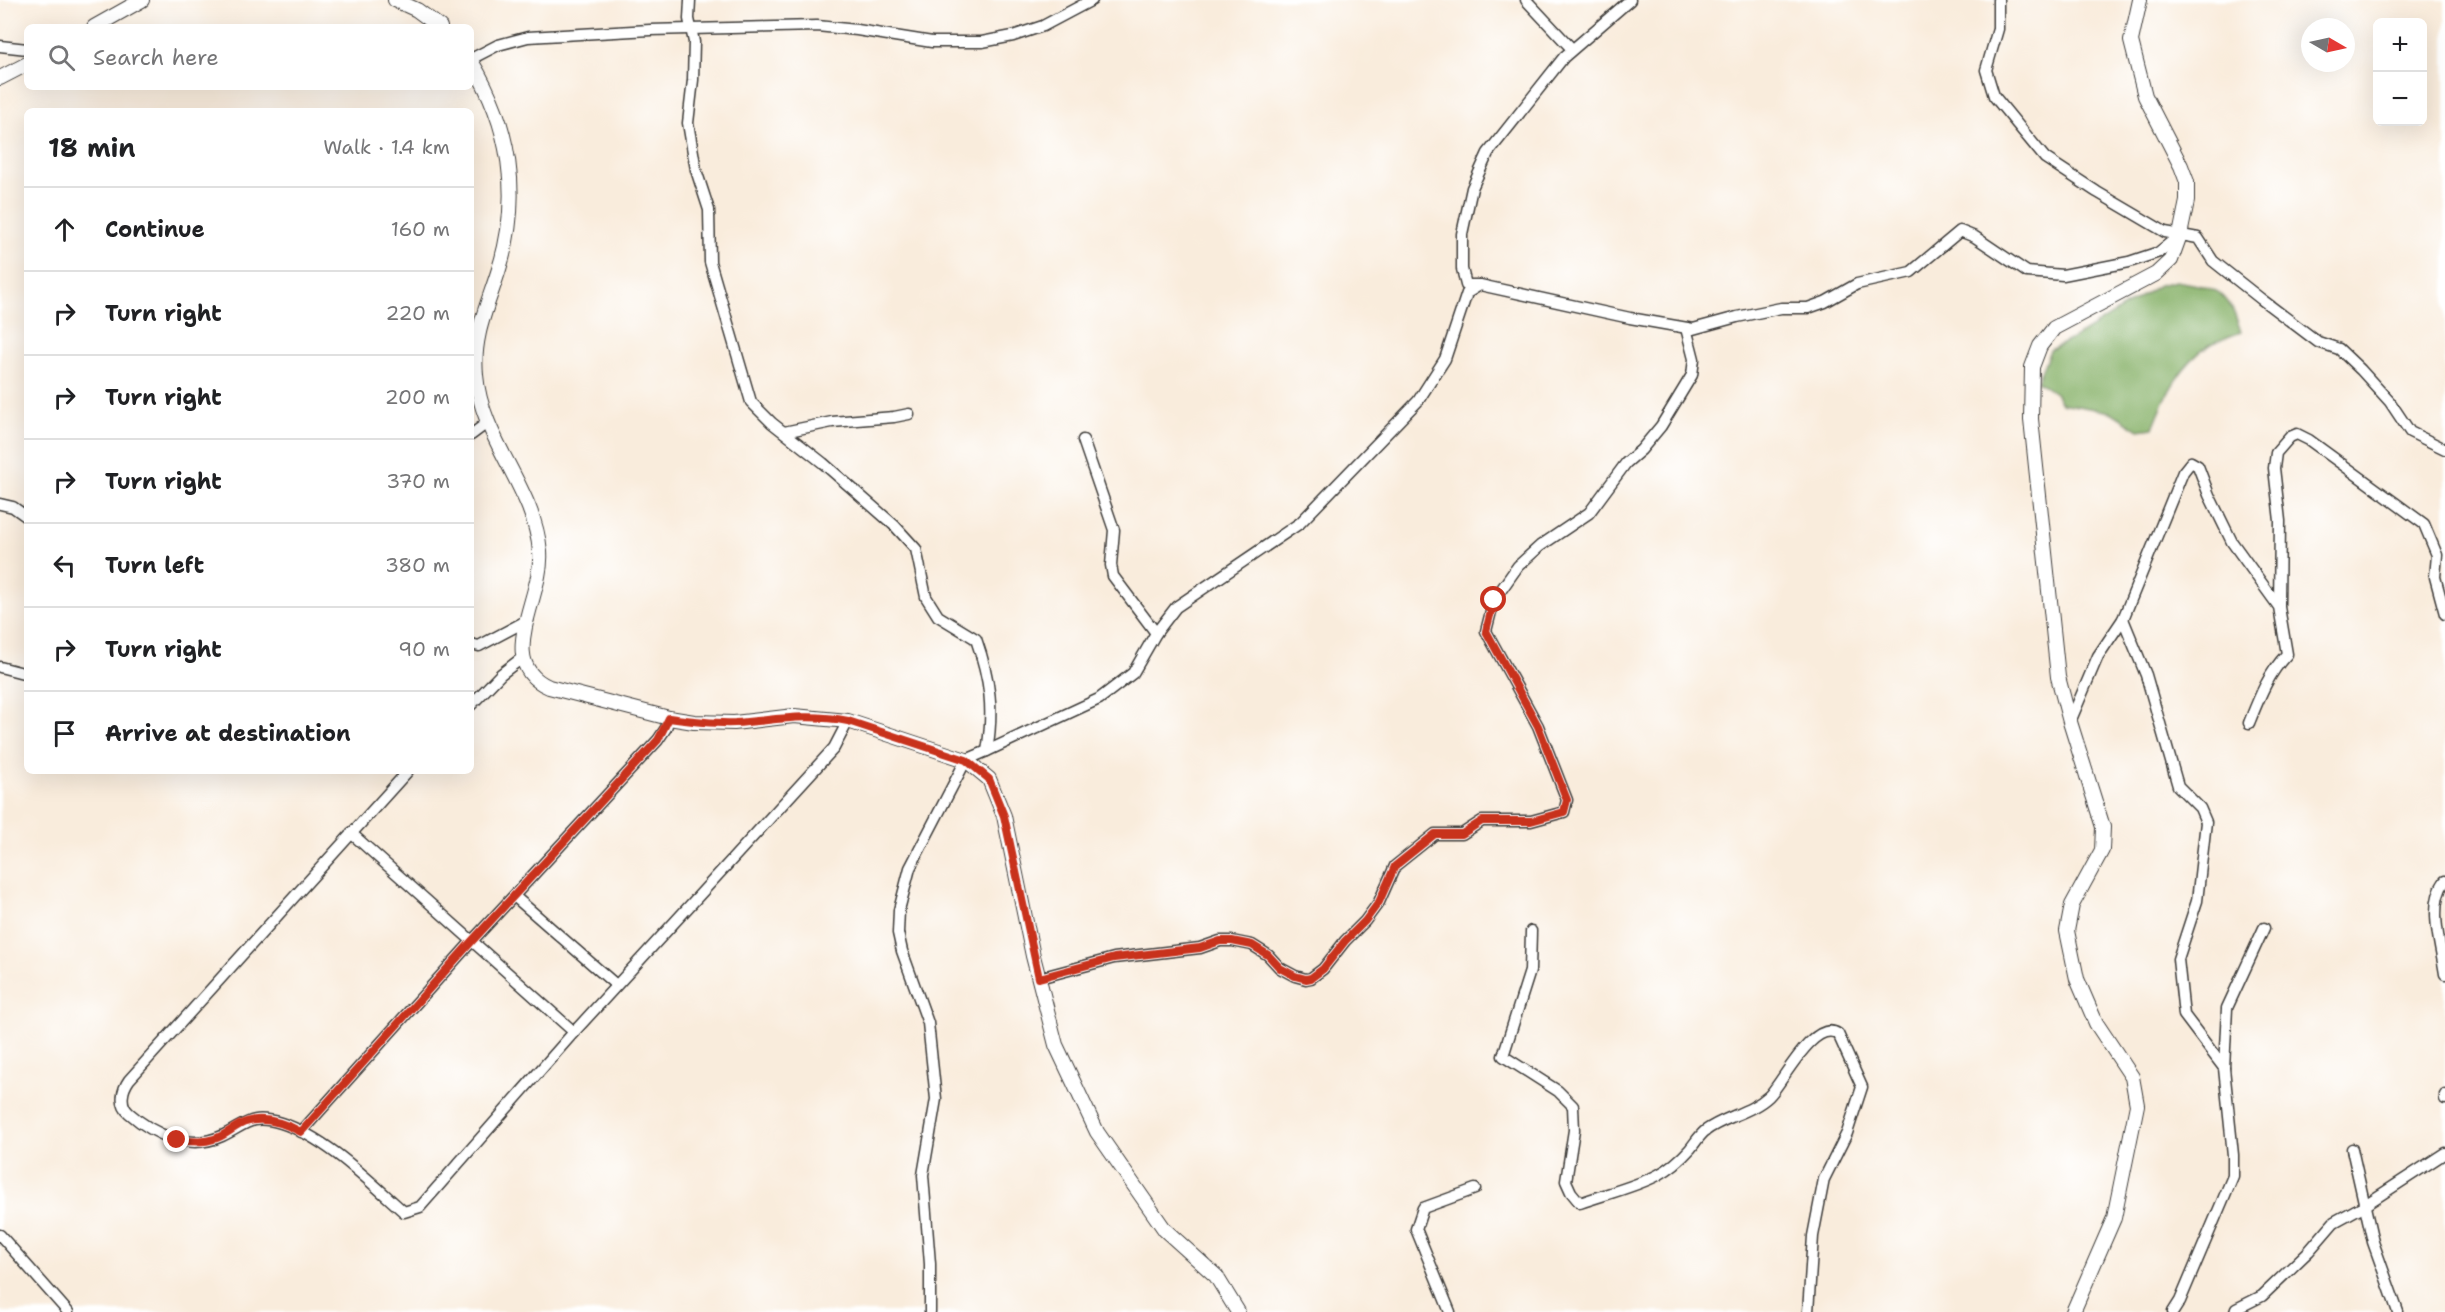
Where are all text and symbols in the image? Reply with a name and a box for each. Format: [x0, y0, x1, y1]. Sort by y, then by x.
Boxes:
north arrow [2301, 18, 2355, 72]
map controls [2373, 18, 2427, 126]
button: + [2373, 18, 2427, 72]
search box [24, 24, 474, 90]
icon: search [45, 41, 78, 74]
text: Search here [93, 43, 219, 72]
button: − [2373, 72, 2427, 126]
text: 18 min [48, 130, 136, 165]
text: Walk · 1.4 km [323, 134, 450, 160]
icon: ahead [48, 213, 81, 246]
text: Continue [105, 215, 205, 244]
text: 160 m [391, 216, 450, 242]
icon: right [48, 297, 81, 330]
text: Turn right [105, 299, 222, 328]
text: 220 m [386, 300, 450, 326]
icon: right [48, 381, 81, 414]
text: Turn right [105, 383, 222, 412]
text: 200 m [385, 384, 450, 410]
icon: right [48, 465, 81, 498]
text: Turn right [105, 467, 222, 496]
text: 370 m [386, 468, 450, 494]
icon: left [48, 549, 81, 582]
text: Turn left [105, 551, 204, 580]
text: 380 m [385, 552, 450, 578]
route start [1480, 586, 1506, 612]
icon: right [48, 633, 81, 666]
text: Turn right [105, 635, 222, 664]
text: 90 m [398, 636, 450, 662]
icon: arrive [48, 717, 81, 750]
text: Arrive at destination [105, 719, 351, 748]
route end [163, 1126, 189, 1152]

